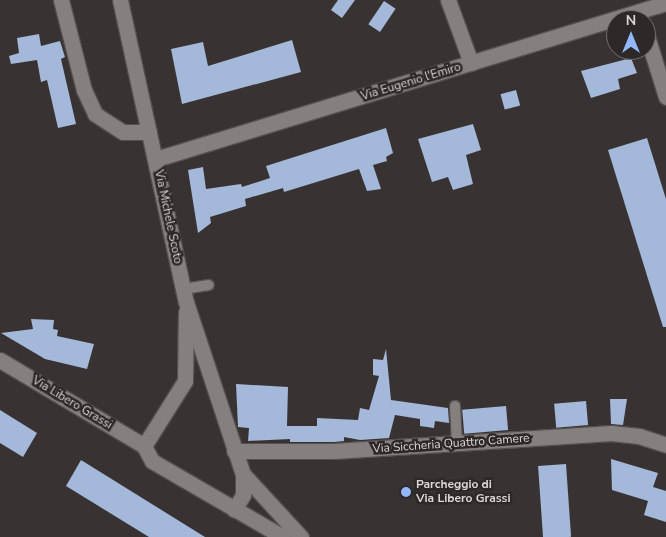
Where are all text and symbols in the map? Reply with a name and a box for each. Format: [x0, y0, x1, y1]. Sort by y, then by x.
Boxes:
north arrow [606, 10, 656, 60]
text: N [626, 11, 636, 30]
street label: Via Eugenio l'Emiro [359, 60, 463, 104]
street label: Via Michele Scoto [151, 169, 185, 265]
street label: Via Libero Grassi [29, 373, 115, 433]
street label: Via Siccheria Quattro Camere [372, 431, 530, 457]
place label: Parcheggio di Via Libero Grassi [416, 478, 510, 506]
marker: Parcheggio di Via Libero Grassi [400, 486, 412, 498]

